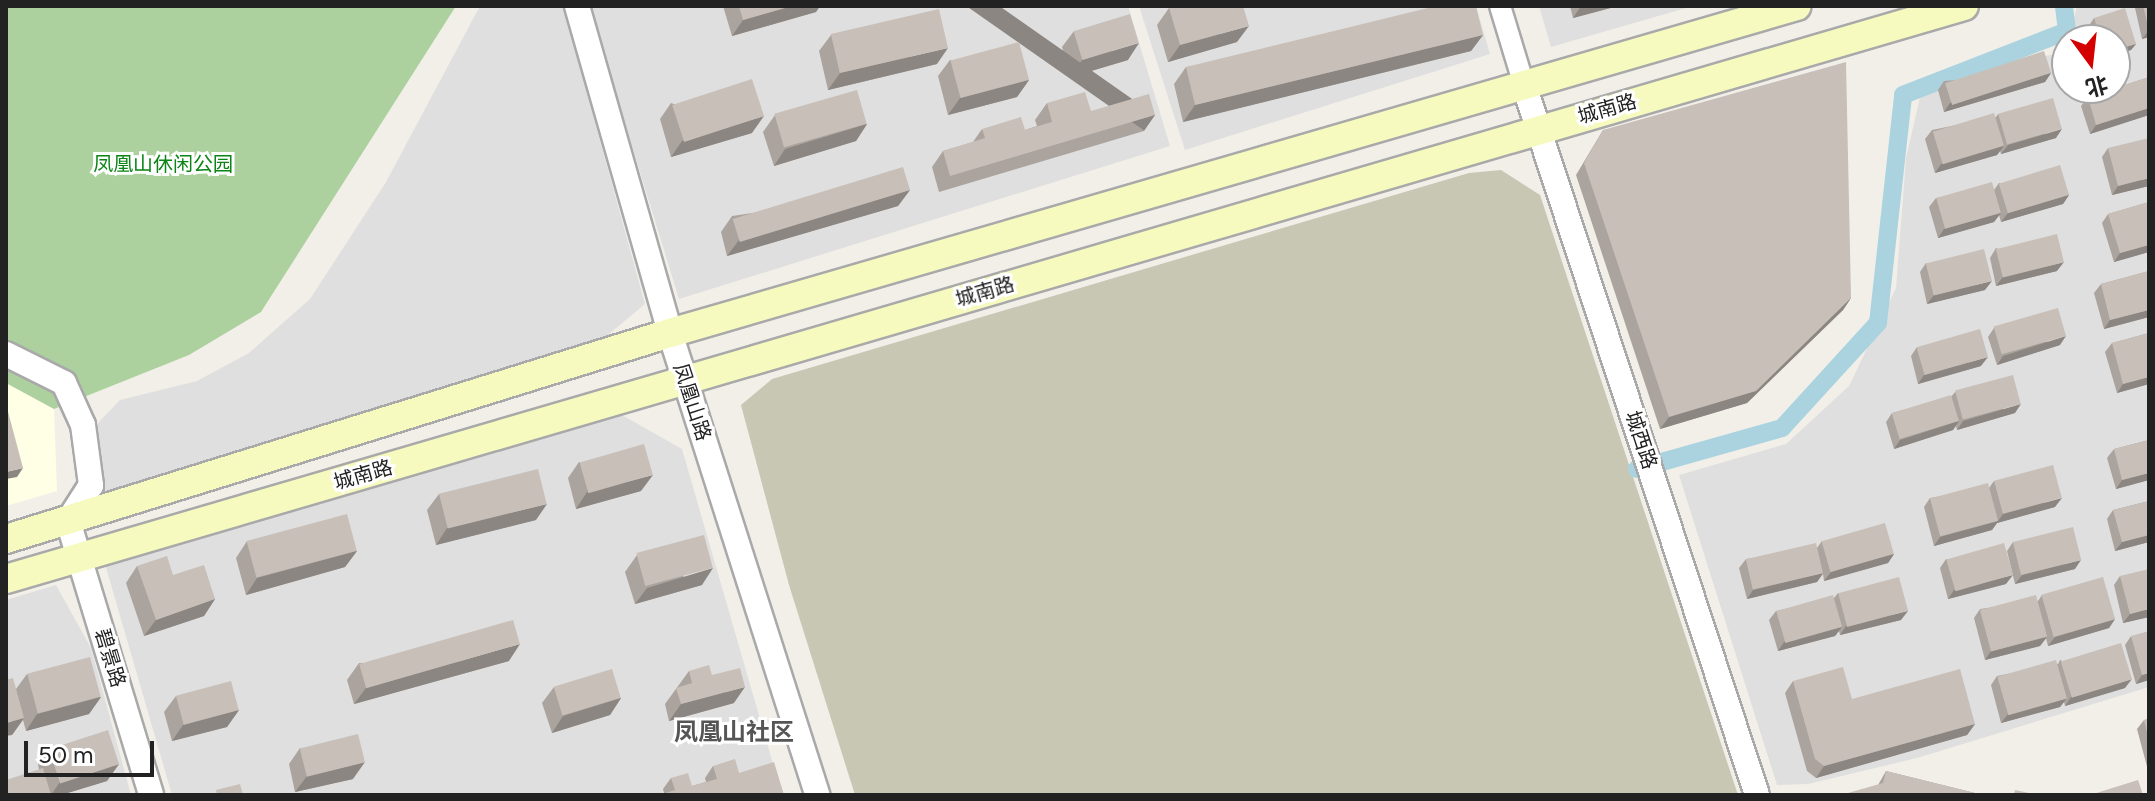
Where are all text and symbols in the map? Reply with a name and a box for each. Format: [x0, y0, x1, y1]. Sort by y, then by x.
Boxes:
north arrow [2051, 24, 2131, 104]
text: 北 [2083, 70, 2111, 102]
street label: 城南路 [1575, 89, 1639, 129]
park label: 凤凰山休闲公园 [93, 152, 233, 176]
street label: 城南路 [953, 272, 1017, 312]
street label: 凤凰山路 [668, 360, 716, 444]
street label: 城西路 [1620, 408, 1662, 472]
street label: 城南路 [331, 455, 395, 495]
street label: 碧景路 [90, 626, 130, 690]
district label: 凤凰山社区 [674, 718, 794, 746]
scale bar [28, 725, 158, 775]
text: 50 m [38, 740, 94, 769]

